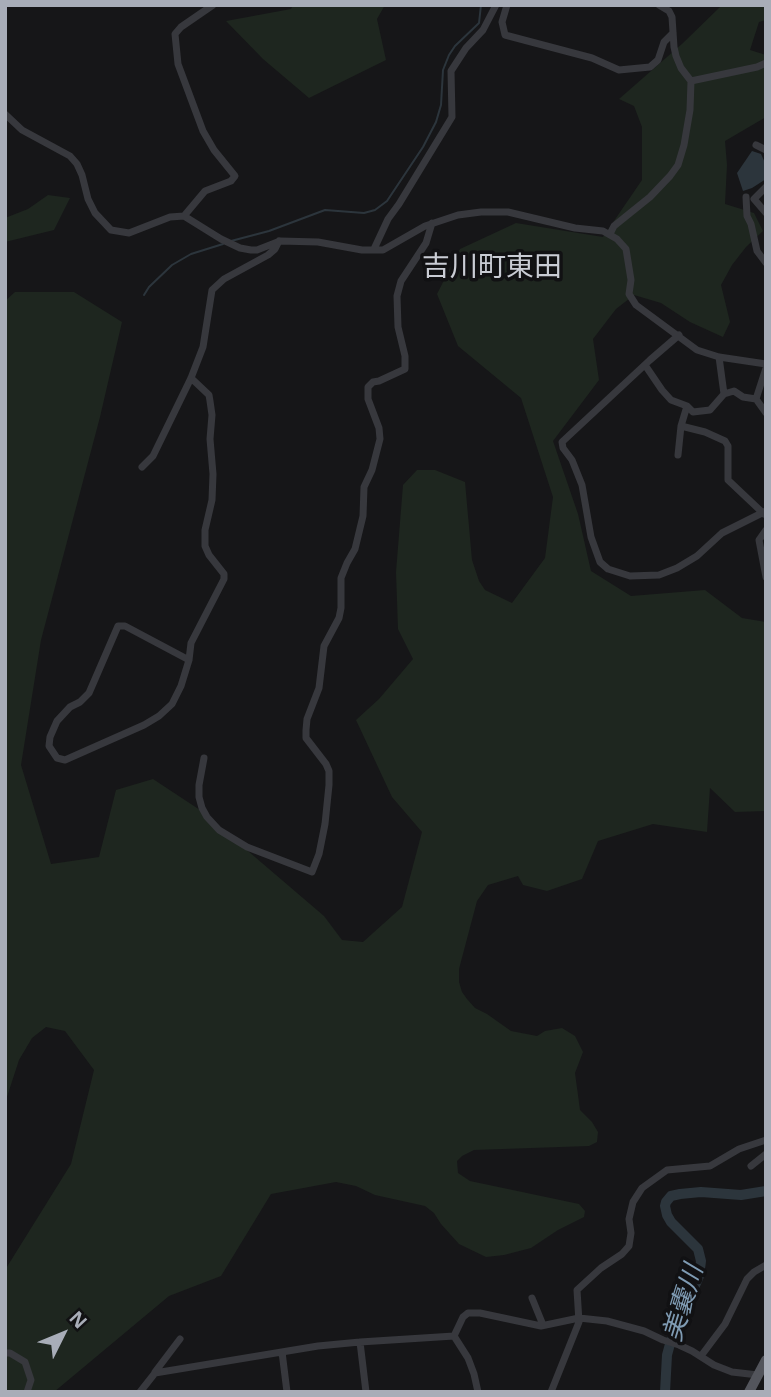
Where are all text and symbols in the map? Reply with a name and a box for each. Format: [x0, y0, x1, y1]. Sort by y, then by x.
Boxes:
district label: 吉川町東田 [422, 251, 562, 285]
water label: 美嚢川 [658, 1261, 710, 1345]
north arrow [28, 1299, 98, 1369]
text: N [64, 1305, 93, 1334]

